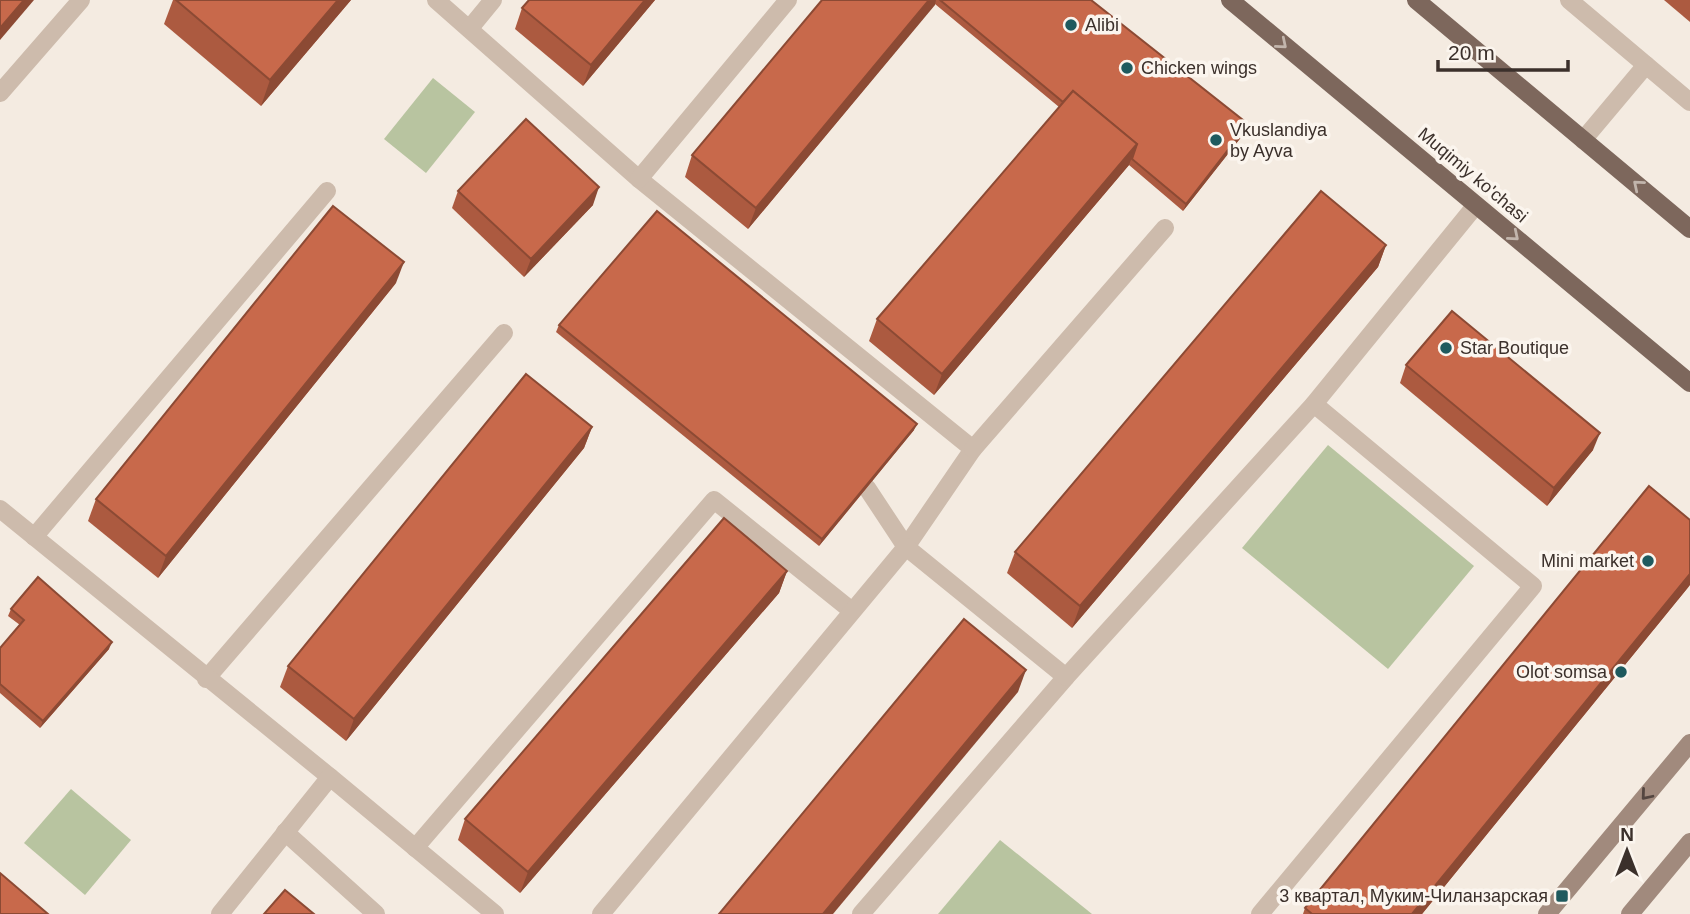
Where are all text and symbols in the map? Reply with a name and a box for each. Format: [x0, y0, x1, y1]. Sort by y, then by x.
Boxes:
place label: Alibi [1085, 15, 1119, 35]
marker: Alibi [1063, 17, 1079, 33]
scale bar [1438, 28, 1568, 72]
one-way arrow [1275, 35, 1287, 48]
text: 20 m [1448, 41, 1495, 64]
place label: Chicken wings [1141, 58, 1257, 78]
marker: Chicken wings [1119, 60, 1135, 76]
place label: Vkuslandiya by Ayva [1230, 120, 1328, 161]
street label: Muqimiy ko'chasi [1414, 123, 1532, 227]
marker: Vkuslandiya by Ayva [1208, 132, 1224, 148]
one-way arrow [1633, 181, 1646, 193]
one-way arrow [1505, 228, 1518, 240]
place label: Star Boutique [1460, 338, 1569, 358]
marker: Star Boutique [1438, 340, 1454, 356]
place label: Mini market [1541, 551, 1634, 571]
marker: Mini market [1640, 553, 1656, 569]
place label: Olot somsa [1516, 662, 1608, 682]
marker: Olot somsa [1613, 664, 1629, 680]
one-way arrow [1642, 787, 1655, 800]
north arrow [1592, 816, 1662, 886]
text: N [1620, 824, 1634, 845]
place label: 3 квартал, Муким-Чиланзарская [1279, 886, 1548, 906]
marker: 3 квартал, Муким-Чиланзарская [1554, 888, 1570, 904]

